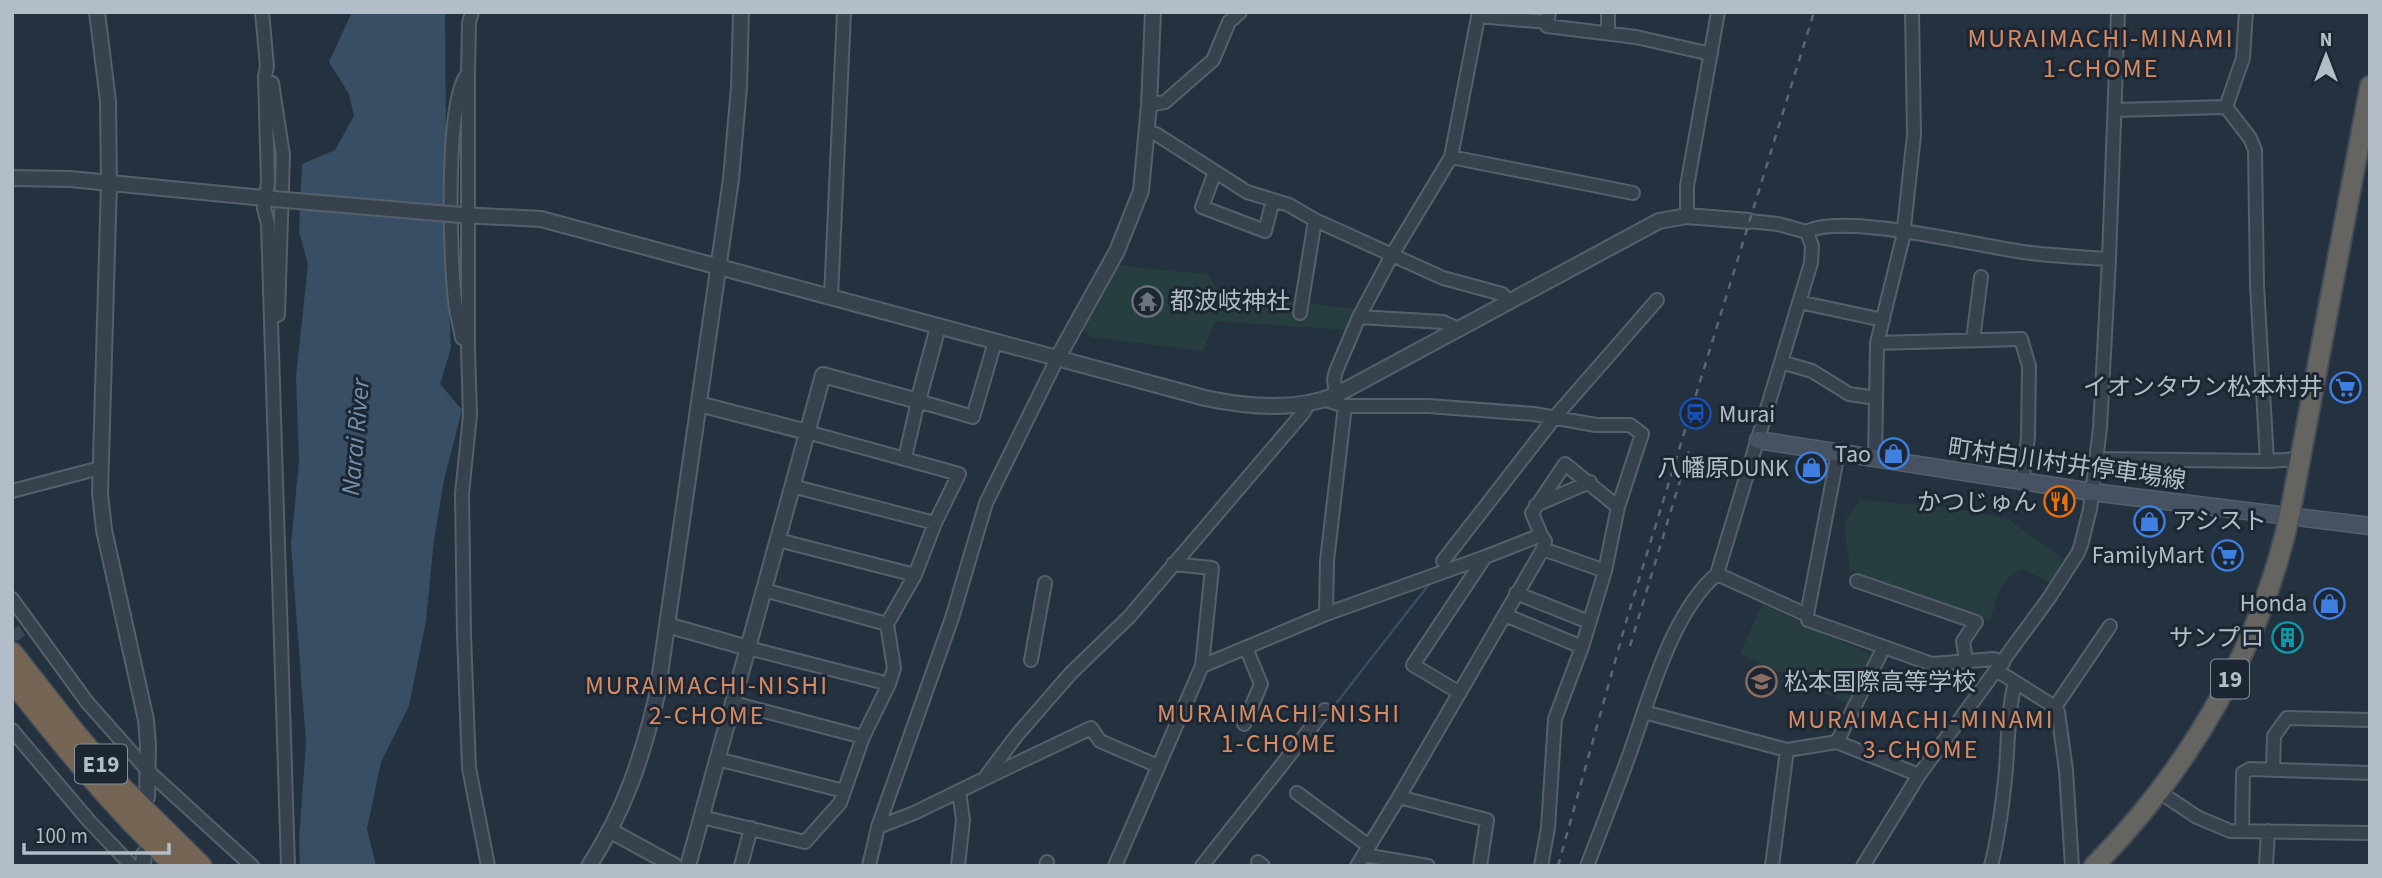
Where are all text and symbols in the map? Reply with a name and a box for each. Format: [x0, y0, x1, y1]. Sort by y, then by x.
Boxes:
district label: MURAIMACHI-MINAMI 1-CHOME [1967, 20, 2235, 87]
north arrow [2291, 21, 2361, 91]
text: N [2320, 27, 2332, 54]
temple icon: 都波岐神社 [1130, 284, 1164, 318]
place label: 都波岐神社 [1170, 284, 1290, 319]
place label: イオンタウン松本村井 [2083, 370, 2323, 405]
supermarket icon: イオンタウン松本村井 [2329, 370, 2363, 404]
water label: Narai River [332, 376, 379, 497]
station icon: Murai [1679, 397, 1713, 431]
place label: Murai [1719, 397, 1775, 432]
street label: 町村白川村井停車場線 [1946, 430, 2188, 499]
place label: Tao [1835, 437, 1871, 472]
shop icon: Tao [1877, 437, 1911, 471]
place label: 八幡原DUNK [1657, 451, 1789, 486]
shop icon: 八幡原DUNK [1795, 451, 1829, 485]
place label: かつじゅん [1917, 485, 2037, 520]
restaurant icon: かつじゅん [2043, 485, 2077, 519]
shop icon: アシスト [2132, 504, 2166, 538]
place label: アシスト [2172, 504, 2267, 539]
place label: FamilyMart [2092, 538, 2204, 573]
supermarket icon: FamilyMart [2210, 538, 2244, 572]
place label: Honda [2240, 586, 2307, 621]
shop icon: Honda [2313, 586, 2347, 620]
place label: サンプロ [2169, 621, 2264, 656]
building icon: サンプロ [2270, 621, 2304, 655]
road number: 19 [2211, 660, 2249, 698]
school or university icon: 松本国際高等学校 [1744, 665, 1778, 699]
place label: 松本国際高等学校 [1784, 665, 1976, 700]
district label: MURAIMACHI-NISHI 2-CHOME [585, 667, 829, 734]
district label: MURAIMACHI-NISHI 1-CHOME [1157, 695, 1401, 762]
district label: MURAIMACHI-MINAMI 3-CHOME [1787, 701, 2055, 768]
road number: E19 [75, 744, 127, 784]
scale bar [24, 812, 170, 856]
text: 100 m [35, 821, 88, 851]

